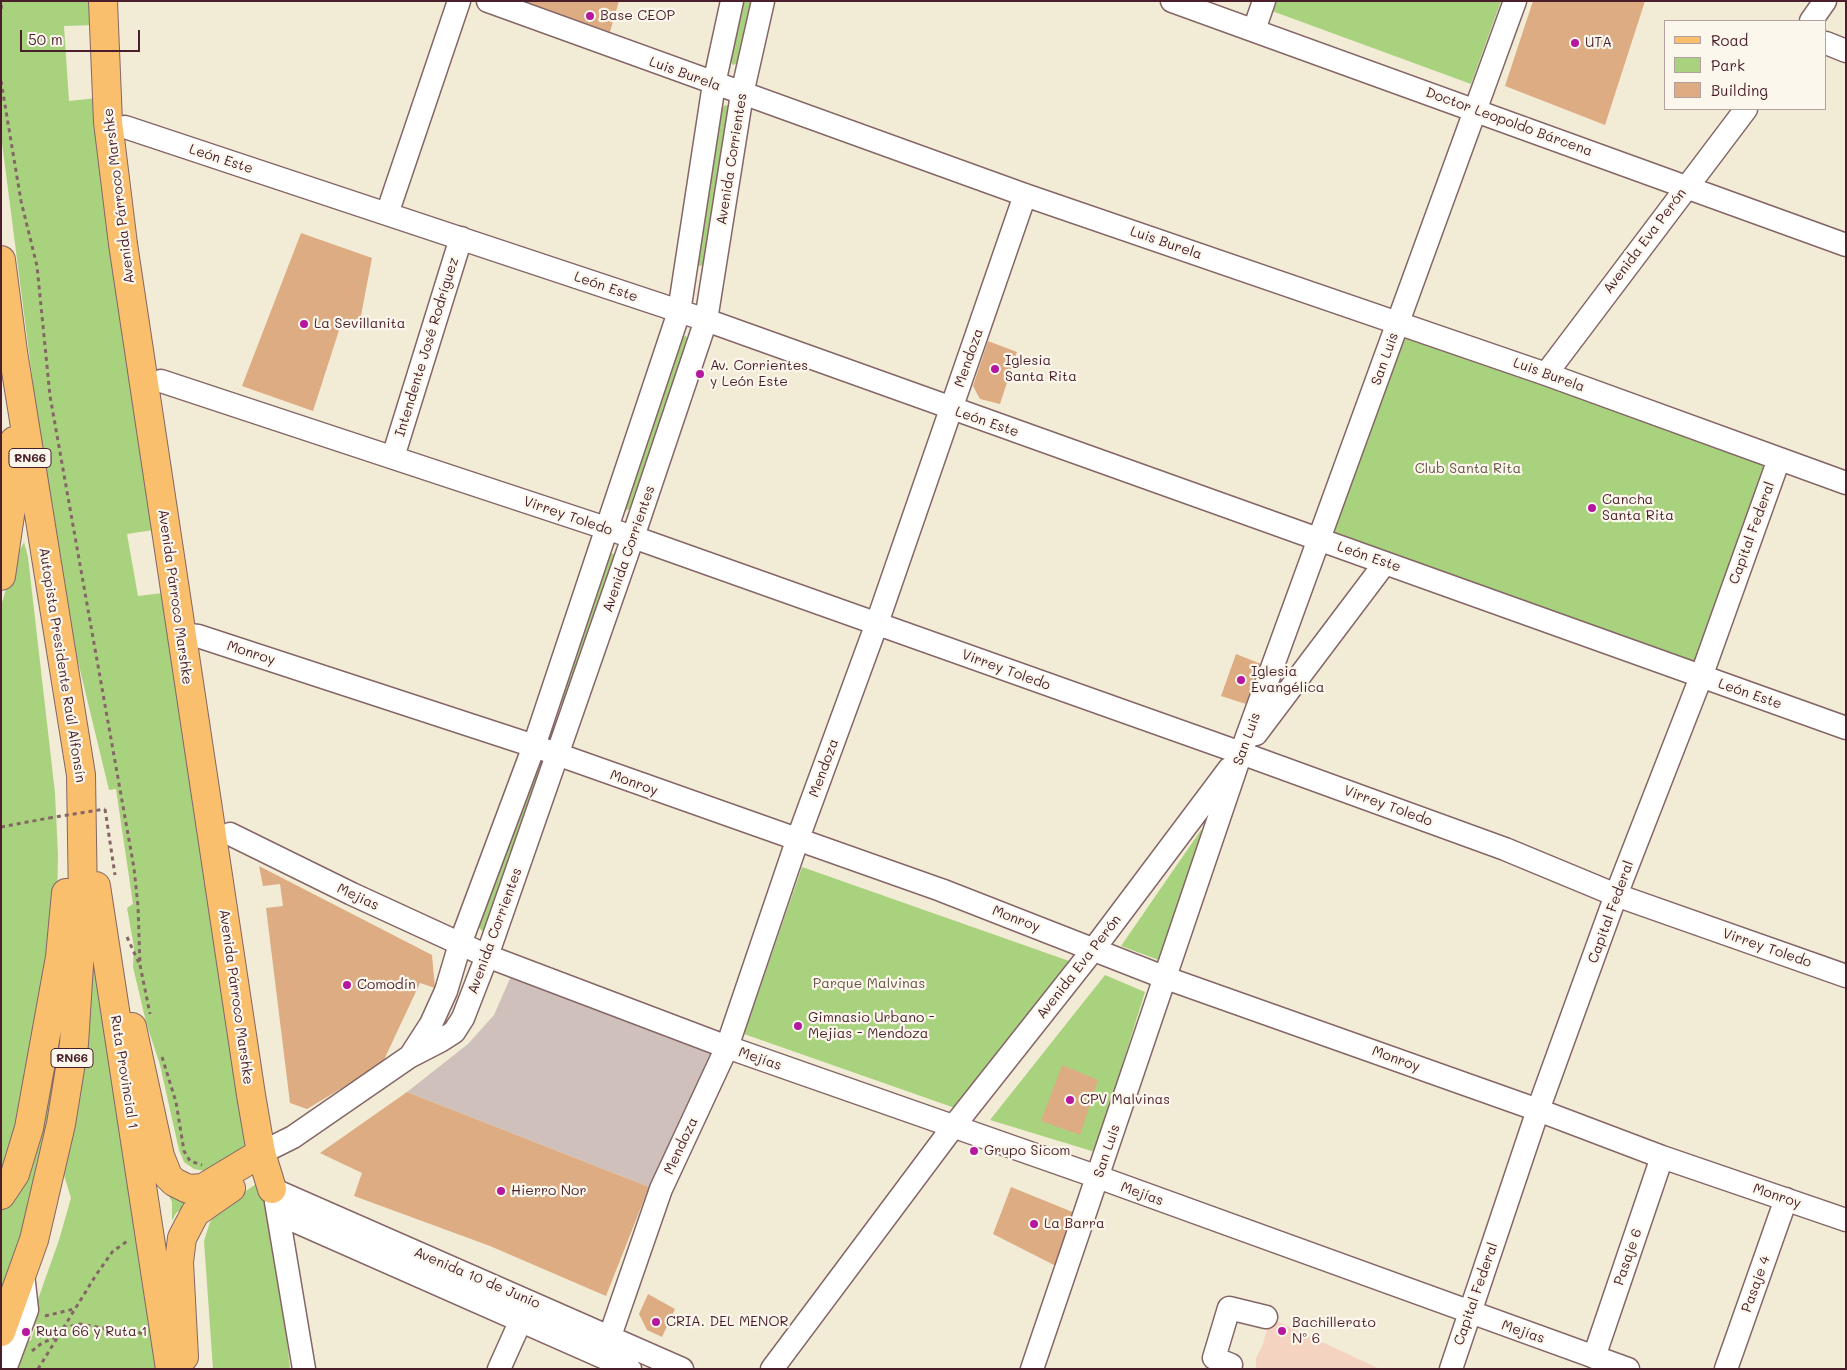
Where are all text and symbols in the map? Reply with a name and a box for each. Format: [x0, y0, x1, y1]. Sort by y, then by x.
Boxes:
place label: Base CEOP [600, 8, 675, 24]
marker: Base CEOP [584, 10, 596, 22]
scale bar [22, 20, 142, 52]
legend [1664, 20, 1827, 110]
text: 50 m [28, 29, 63, 49]
text: Road [1711, 30, 1748, 50]
place label: UTA [1585, 35, 1612, 51]
marker: UTA [1569, 37, 1581, 49]
street label: Luis Burela [647, 53, 723, 95]
text: Park [1711, 55, 1745, 75]
text: Building [1711, 80, 1768, 100]
street label: Doctor Leopoldo Bárcena [1423, 84, 1595, 160]
street label: Avenida Corrientes [713, 92, 751, 226]
street label: Avenida Párroco Marshke [100, 107, 138, 285]
street label: León Este [187, 141, 255, 177]
street label: Avenida Eva Perón [1600, 185, 1690, 297]
street label: Luis Burela [1128, 223, 1204, 263]
street label: Intendente José Rodríguez [392, 255, 462, 439]
street label: León Este [572, 268, 640, 306]
place label: La Sevillanita [314, 316, 405, 332]
marker: La Sevillanita [298, 318, 310, 330]
street label: Mendoza [951, 326, 987, 390]
street label: San Luis [1368, 330, 1402, 388]
place label: Iglesia Santa Rita [1005, 353, 1077, 386]
street label: Luis Burela [1511, 354, 1587, 396]
place label: Av. Corrientes y León Este [710, 358, 808, 391]
marker: Iglesia Santa Rita [989, 363, 1001, 375]
marker: Av. Corrientes y León Este [694, 368, 706, 380]
street label: León Este [953, 403, 1021, 441]
road number: RN66 [9, 448, 51, 468]
park label: Club Santa Rita [1415, 461, 1521, 477]
street label: Capital Federal [1726, 479, 1778, 587]
street label: Avenida Corrientes [599, 483, 659, 615]
place label: Cancha Santa Rita [1602, 492, 1674, 524]
street label: Virrey Toledo [521, 493, 615, 539]
marker: Cancha Santa Rita [1586, 502, 1598, 514]
street label: Avenida Párroco Marshke [154, 508, 196, 686]
street label: León Este [1335, 538, 1403, 576]
street label: Autopista Presidente Raúl Alfonsín [35, 546, 89, 784]
street label: Monroy [225, 637, 277, 669]
street label: Virrey Toledo [959, 646, 1053, 694]
place label: Iglesia Evangélica [1251, 664, 1324, 696]
marker: Iglesia Evangélica [1235, 674, 1247, 686]
street label: León Este [1716, 675, 1784, 713]
street label: San Luis [1230, 710, 1264, 768]
street label: Mendoza [806, 736, 842, 800]
street label: Monroy [608, 767, 660, 799]
street label: Virrey Toledo [1341, 782, 1435, 830]
street label: Capital Federal [1585, 858, 1637, 966]
street label: Avenida Corrientes [464, 866, 526, 996]
street label: Mejias [334, 880, 382, 914]
street label: Monroy [990, 902, 1042, 936]
street label: Avenida Párroco Marshke [215, 908, 257, 1086]
street label: Avenida Eva Perón [1033, 912, 1125, 1022]
street label: Virrey Toledo [1720, 925, 1814, 971]
park label: Parque Malvinas [813, 976, 925, 992]
place label: Comodín [357, 977, 416, 993]
marker: Comodín [341, 979, 353, 991]
place label: Gimnasio Urbano - Mejias - Mendoza [808, 1010, 935, 1042]
street label: Ruta Provincial 1 [107, 1014, 141, 1130]
marker: Gimnasio Urbano - Mejias - Mendoza [792, 1020, 804, 1032]
street label: Monroy [1370, 1043, 1422, 1075]
street label: Mejías [736, 1044, 784, 1074]
road number: RN66 [51, 1048, 93, 1068]
place label: CPV Malvinas [1080, 1092, 1170, 1108]
marker: CPV Malvinas [1064, 1094, 1076, 1106]
street label: Mendoza [660, 1115, 702, 1177]
street label: San Luis [1090, 1122, 1124, 1180]
place label: Grupo Sicom [984, 1143, 1070, 1159]
marker: Grupo Sicom [968, 1145, 980, 1157]
street label: Mejías [1118, 1179, 1166, 1209]
street label: Monroy [1751, 1180, 1803, 1212]
place label: Hierro Nor [511, 1183, 586, 1199]
marker: Hierro Nor [495, 1185, 507, 1197]
place label: La Barra [1044, 1216, 1105, 1232]
marker: La Barra [1028, 1218, 1040, 1230]
street label: Pasaje 6 [1610, 1226, 1646, 1288]
street label: Capital Federal [1451, 1240, 1501, 1348]
street label: Avenida 10 de Junio [411, 1244, 543, 1312]
street label: Pasaje 4 [1738, 1253, 1774, 1315]
place label: CRIA. DEL MENOR [666, 1314, 788, 1330]
place label: Bachillerato Nº 6 [1292, 1315, 1376, 1348]
marker: CRIA. DEL MENOR [650, 1316, 662, 1328]
street label: Mejías [1499, 1317, 1547, 1347]
place label: Ruta 66 y Ruta 1 [36, 1324, 147, 1340]
marker: Bachillerato Nº 6 [1276, 1325, 1288, 1337]
marker: Ruta 66 y Ruta 1 [20, 1326, 32, 1338]

